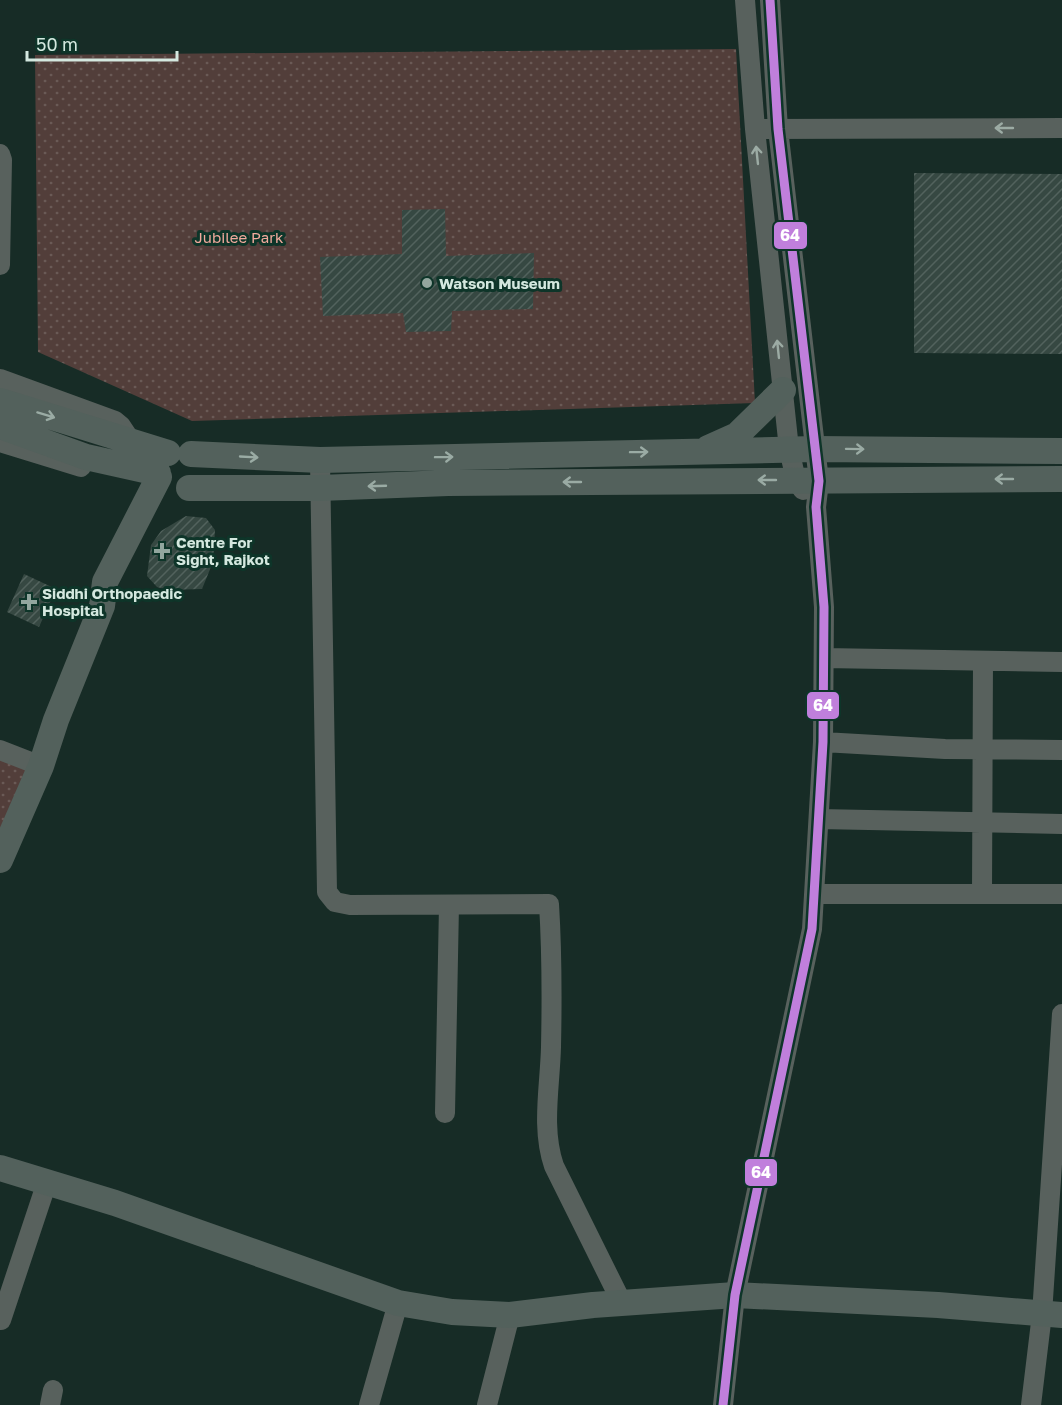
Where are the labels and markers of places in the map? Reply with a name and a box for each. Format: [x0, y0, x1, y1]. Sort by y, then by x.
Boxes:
place label: Watson Museum [439, 274, 560, 292]
marker: Watson Museum [420, 276, 434, 290]
place label: Centre For Sight, Rajkot [176, 533, 270, 568]
marker: Centre For Sight, Rajkot [153, 542, 171, 560]
place label: Siddhi Orthopaedic Hospital [42, 584, 182, 619]
marker: Siddhi Orthopaedic Hospital [20, 593, 38, 611]

